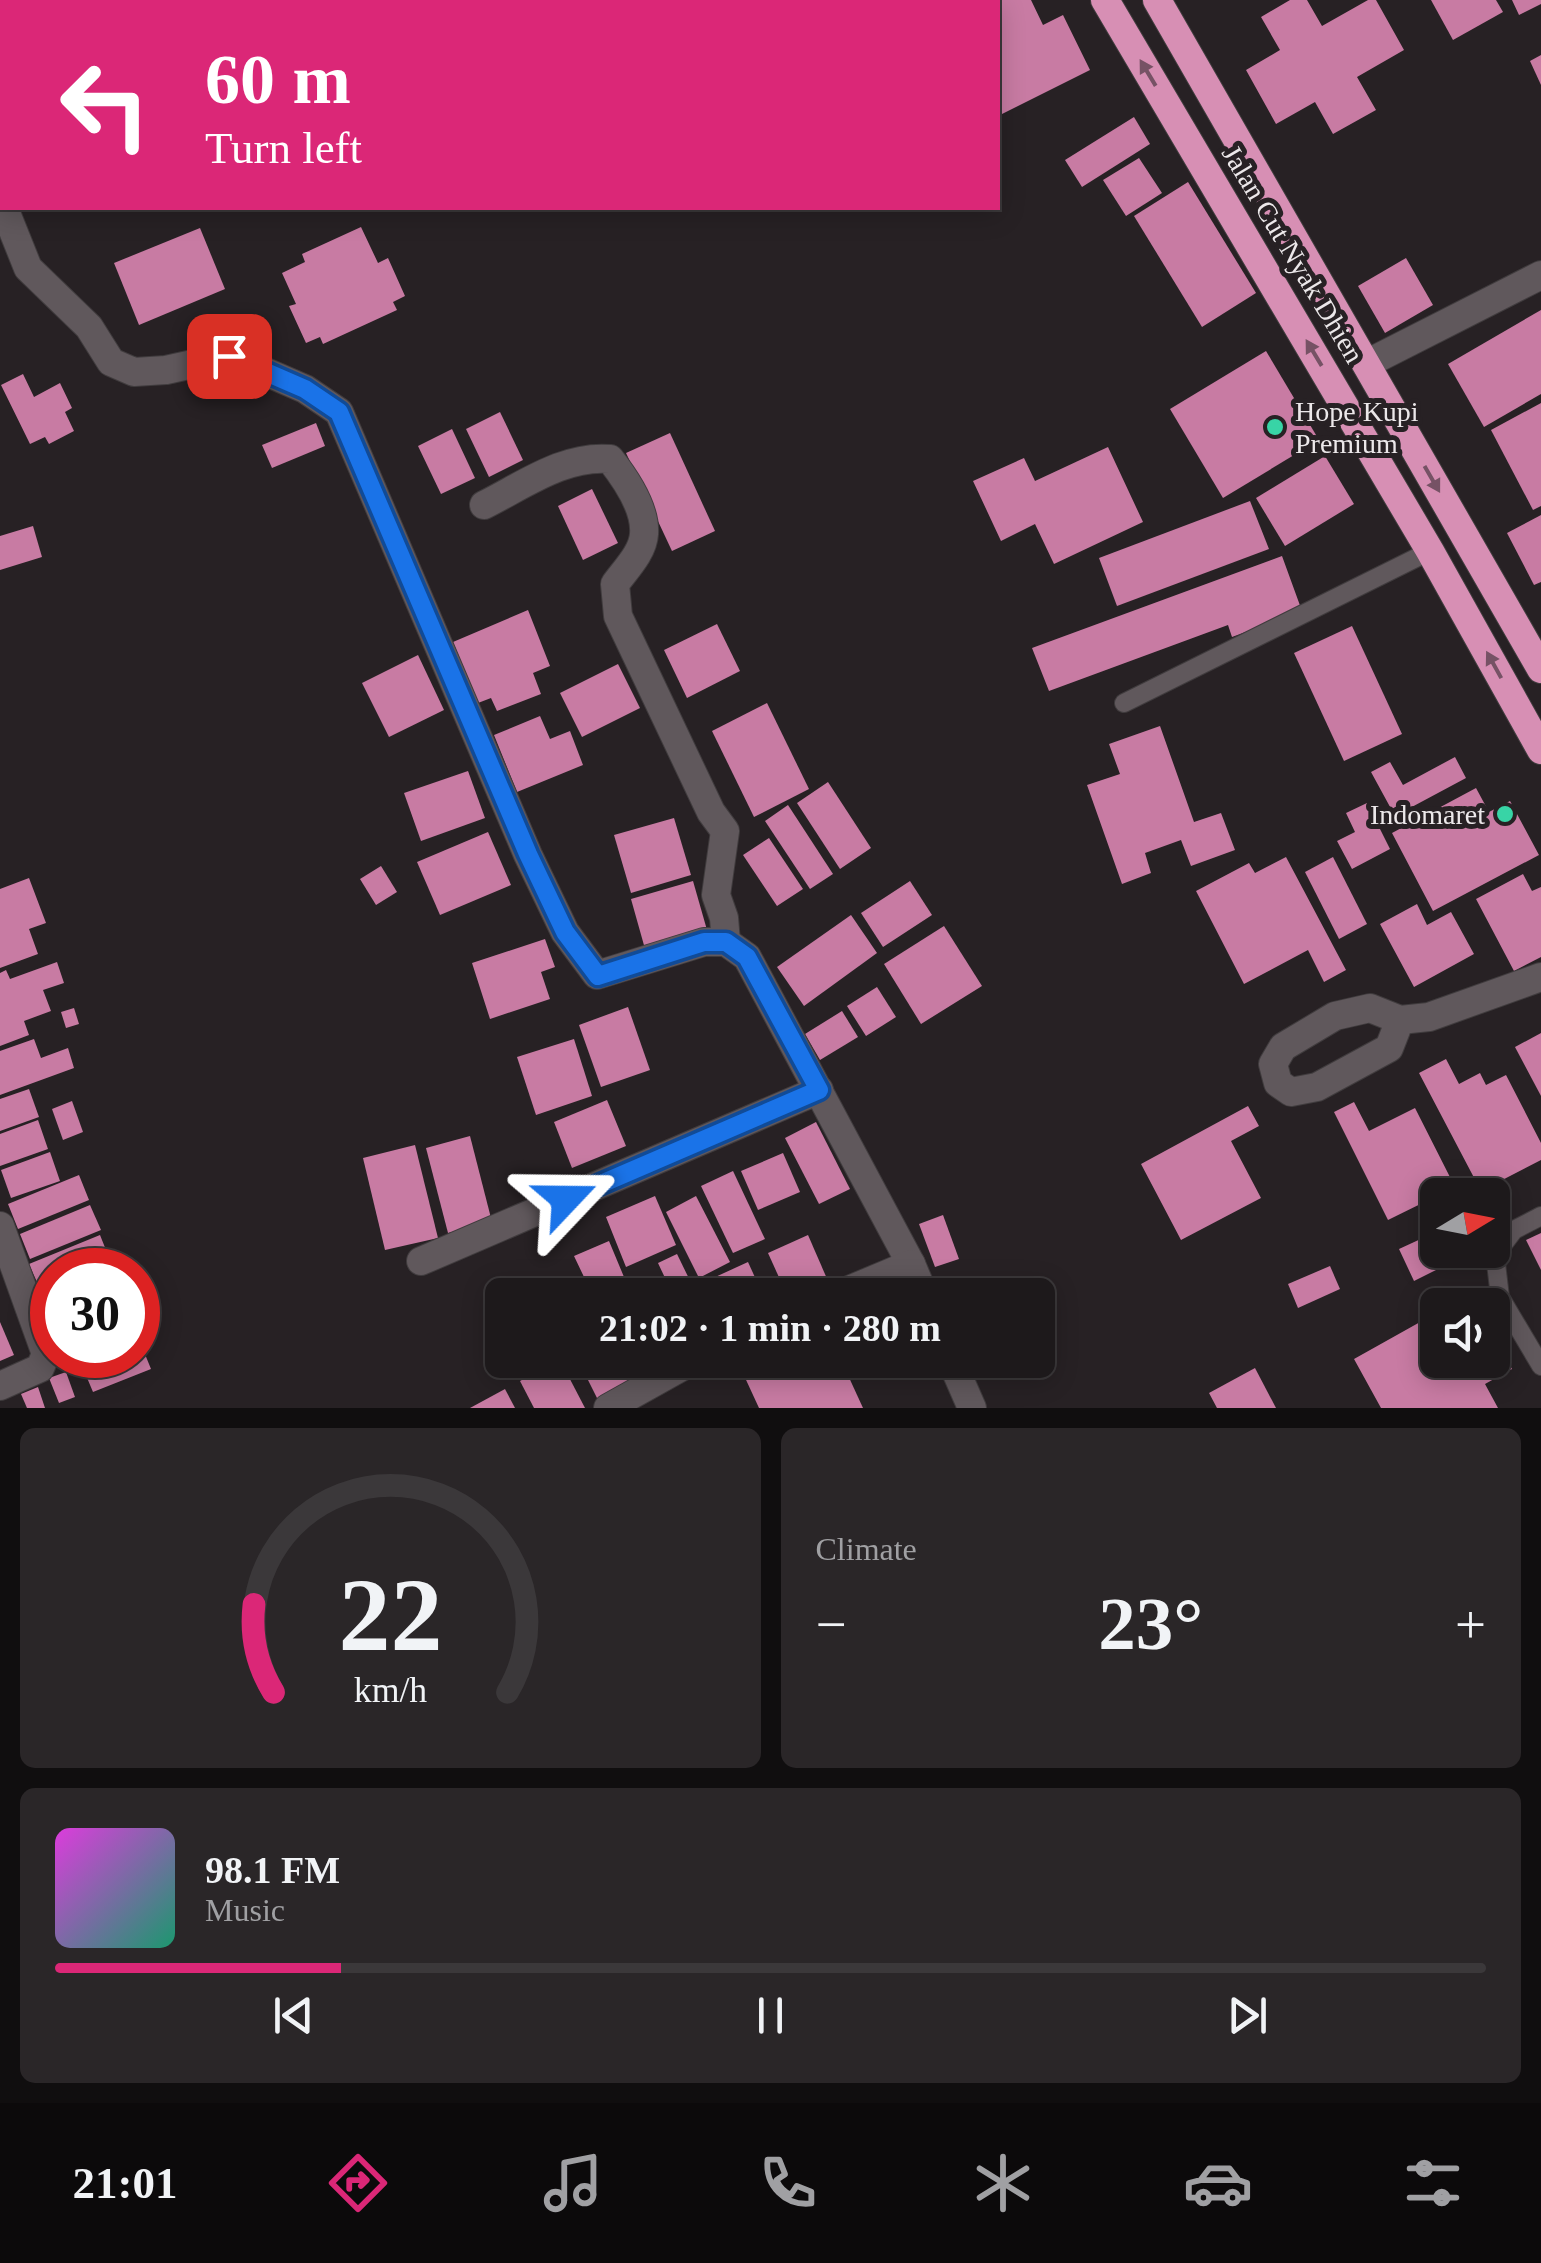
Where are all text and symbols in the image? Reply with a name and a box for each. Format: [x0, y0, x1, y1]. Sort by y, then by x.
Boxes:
icon: left [40, 40, 170, 170]
text: 60 m [205, 41, 351, 118]
one-way arrow [1140, 59, 1158, 87]
text: Turn left [205, 123, 362, 173]
street label: Jalan Cut Nyak Dhien [1216, 140, 1370, 368]
pin [187, 314, 272, 399]
icon: arrive [202, 329, 257, 384]
one-way arrow [1305, 339, 1323, 367]
place label: Hope Kupi Premium [1295, 396, 1419, 459]
marker: Hope Kupi Premium [1264, 416, 1286, 438]
one-way arrow [1423, 465, 1441, 493]
one-way arrow [1485, 650, 1502, 679]
place label: Indomaret [1370, 799, 1485, 830]
marker: Indomaret [1494, 803, 1516, 825]
position arrow [514, 1147, 618, 1251]
north arrow [1420, 1178, 1510, 1268]
map controls [1420, 1178, 1510, 1378]
speed limit sign: 30 [30, 1248, 160, 1378]
button: sound [1420, 1288, 1510, 1378]
text: 21:02 · 1 min · 280 m [599, 1307, 941, 1349]
text: Climate [816, 1531, 917, 1567]
text: 22 [338, 1557, 442, 1672]
text: 23° [1098, 1582, 1203, 1665]
text: − [816, 1594, 847, 1655]
text: + [1455, 1594, 1486, 1655]
text: km/h [354, 1670, 427, 1710]
text: 98.1 FM [205, 1849, 340, 1891]
text: Music [205, 1892, 285, 1928]
icon: previous [266, 1988, 321, 2043]
icon: pause [743, 1988, 798, 2043]
icon: next [1220, 1988, 1275, 2043]
icon: directions [323, 2148, 393, 2218]
icon: music [538, 2148, 608, 2218]
icon: phone [753, 2148, 823, 2218]
icon: climate [968, 2148, 1038, 2218]
icon: car [1183, 2148, 1253, 2218]
icon: filters [1398, 2148, 1468, 2218]
text: 21:01 [73, 2158, 178, 2208]

